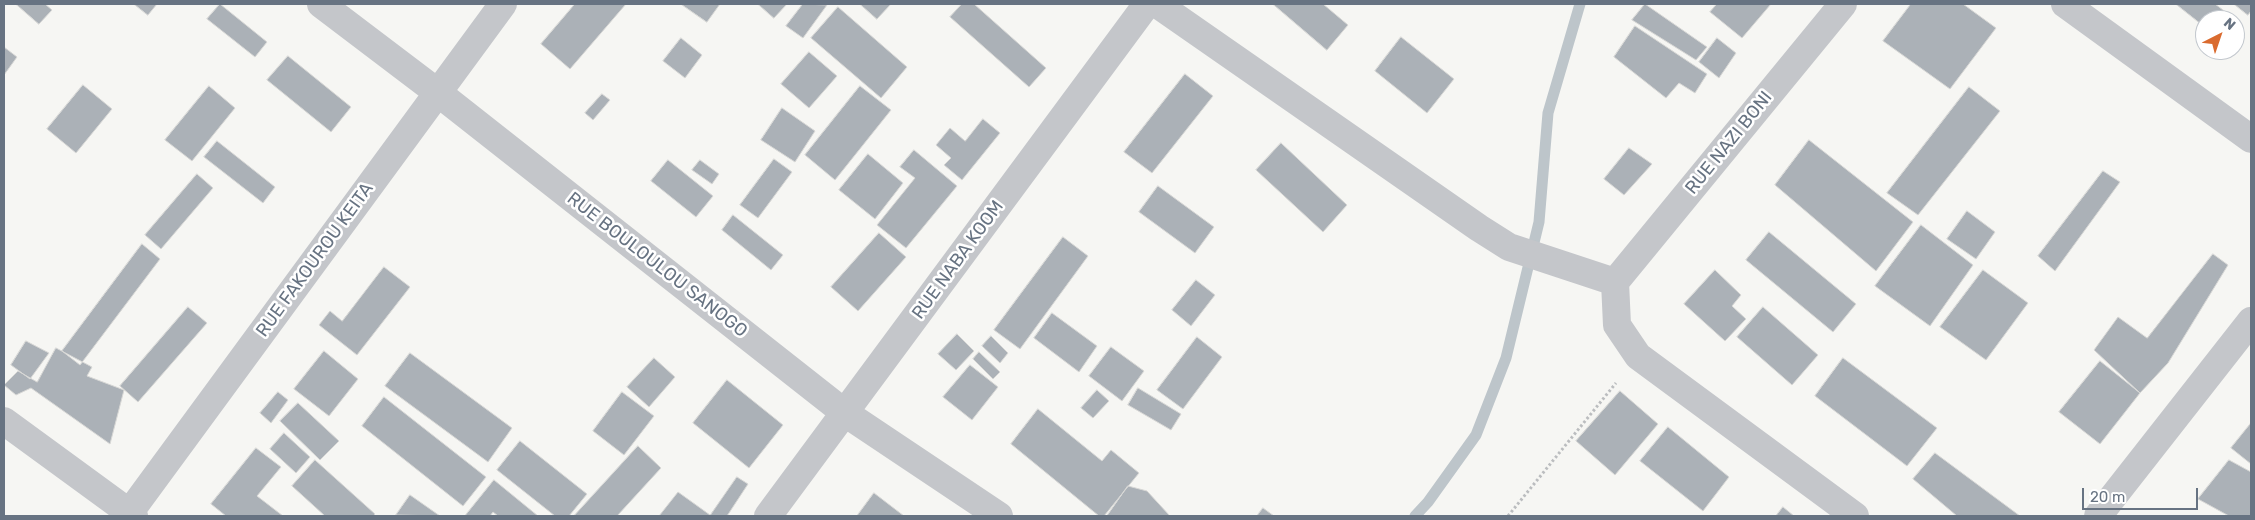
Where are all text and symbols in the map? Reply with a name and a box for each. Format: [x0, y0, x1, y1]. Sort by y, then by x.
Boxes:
north arrow [2195, 10, 2245, 60]
text: N [2220, 14, 2239, 34]
street label: RUE NAZI BONI [1681, 87, 1777, 199]
street label: RUE FAKOUROU KEITA [252, 179, 378, 341]
street label: RUE BOULOULOU SANOGO [563, 188, 751, 342]
street label: RUE NABA KOOM [908, 196, 1008, 324]
scale bar [2085, 478, 2201, 510]
text: 20 m [2090, 488, 2125, 506]

